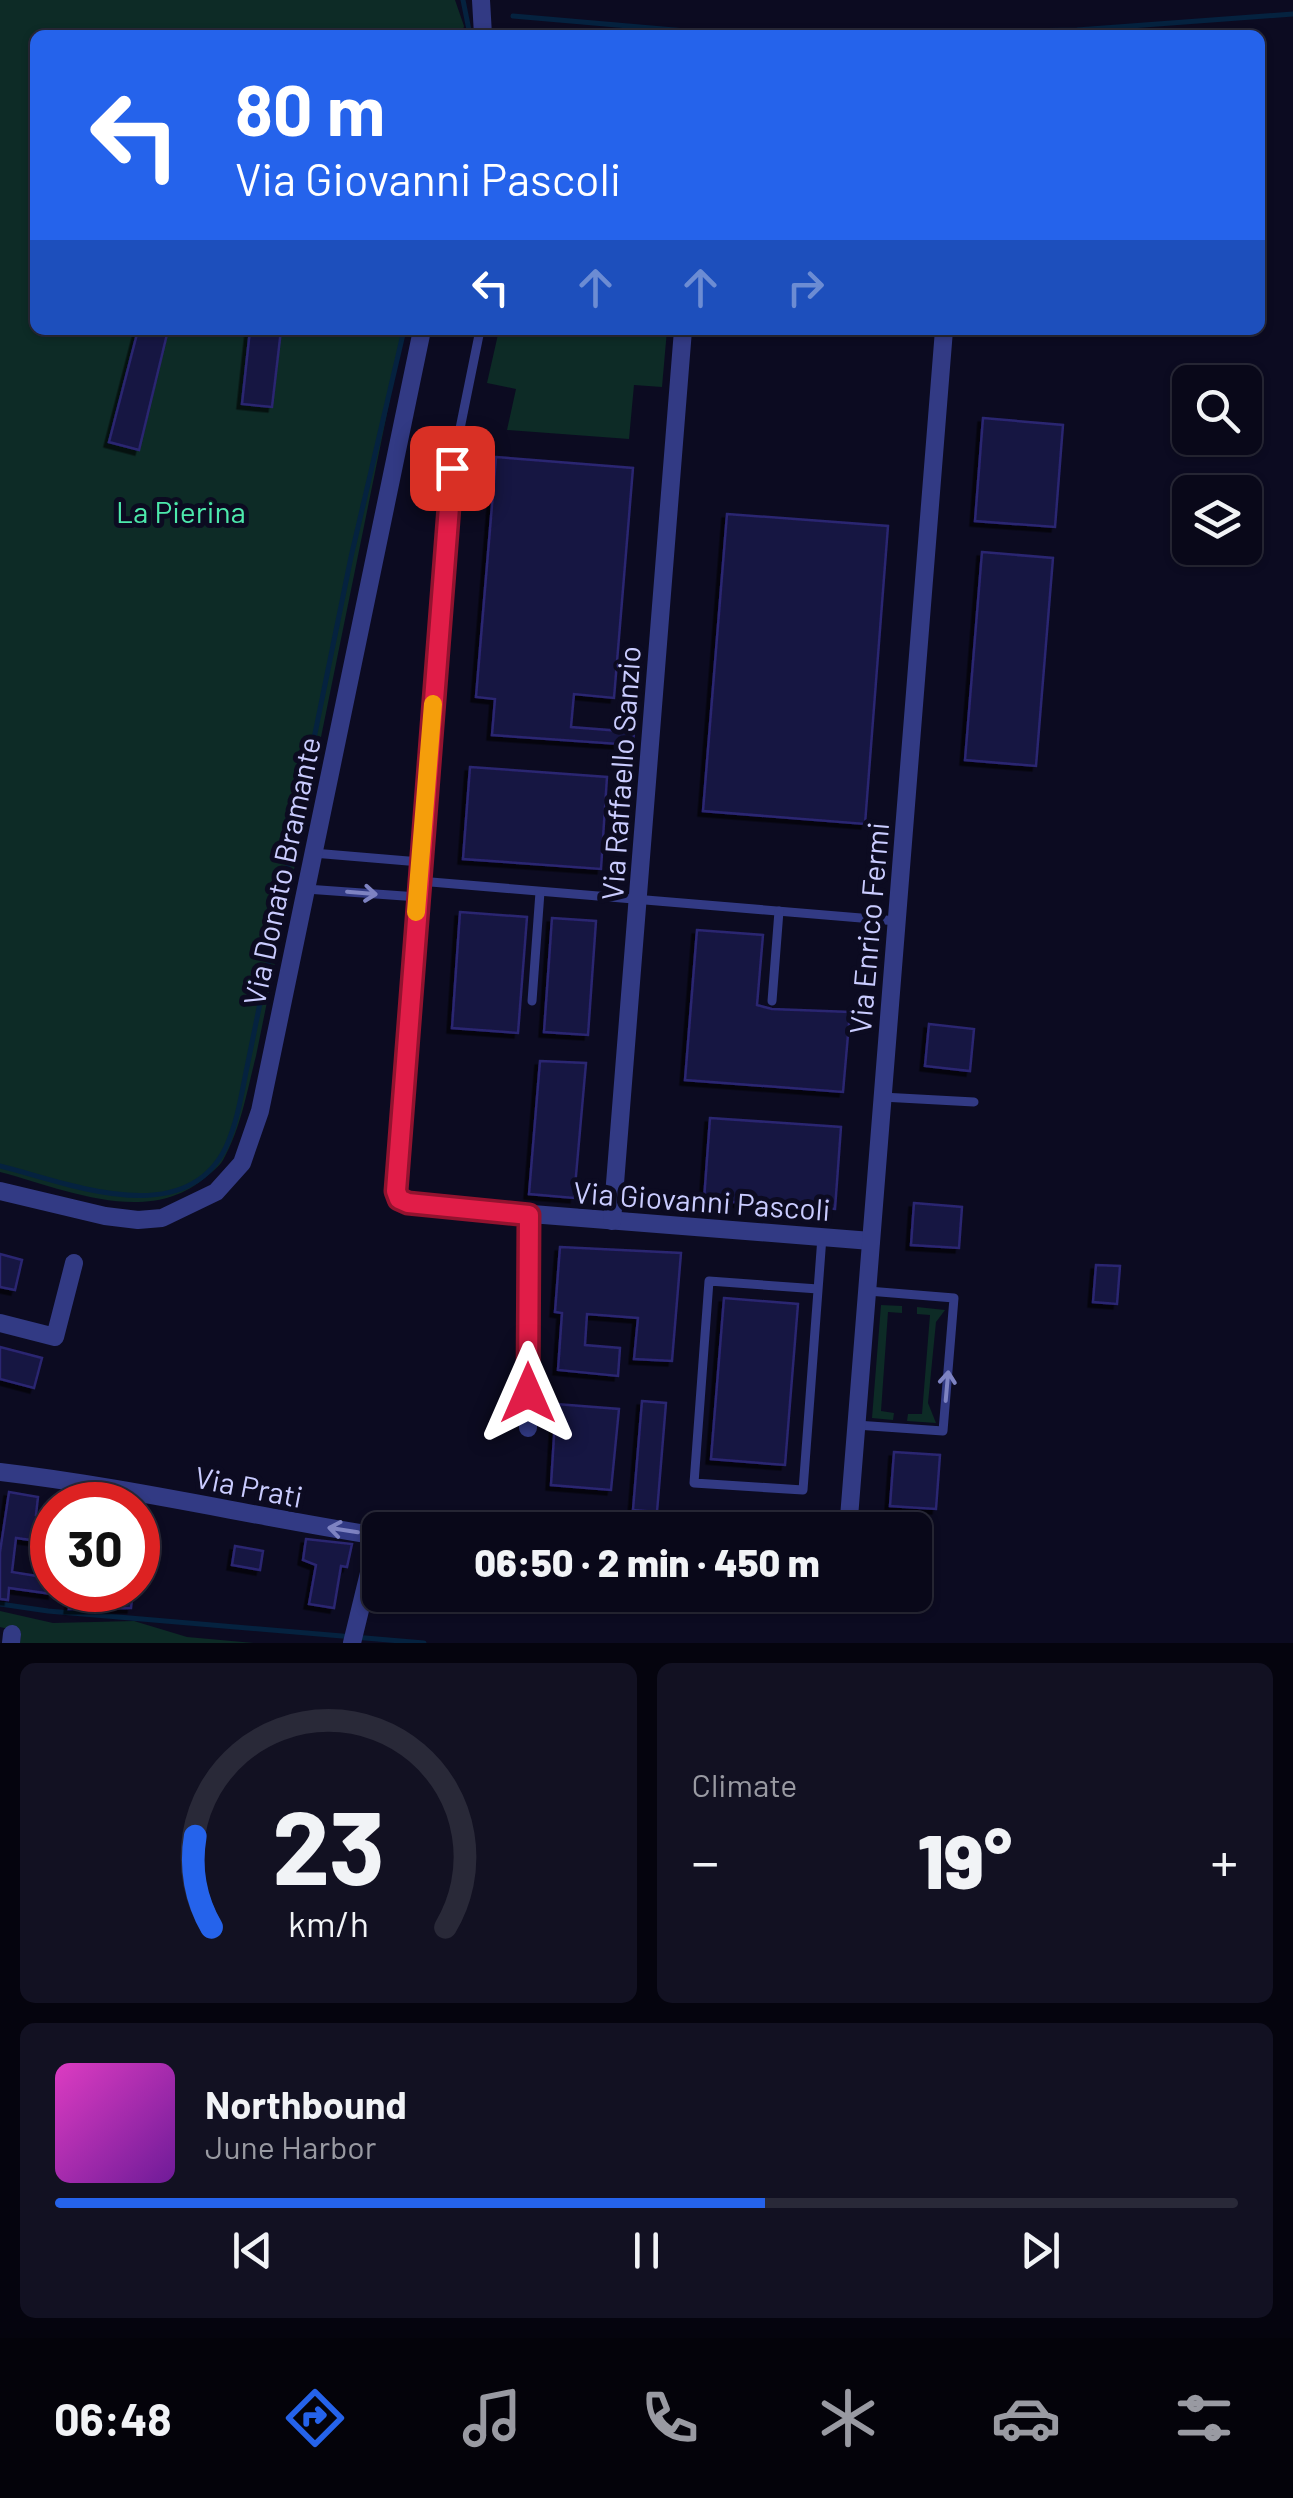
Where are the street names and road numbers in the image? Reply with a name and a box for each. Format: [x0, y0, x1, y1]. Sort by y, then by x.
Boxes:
street label: Via Raffaello Sanzio [593, 645, 647, 901]
street label: Via Donato Bramante [235, 733, 327, 1009]
street label: Via Enrico Fermi [841, 821, 895, 1035]
street label: Via Giovanni Pascoli [572, 1173, 832, 1227]
street label: Via Prati [192, 1458, 306, 1514]

